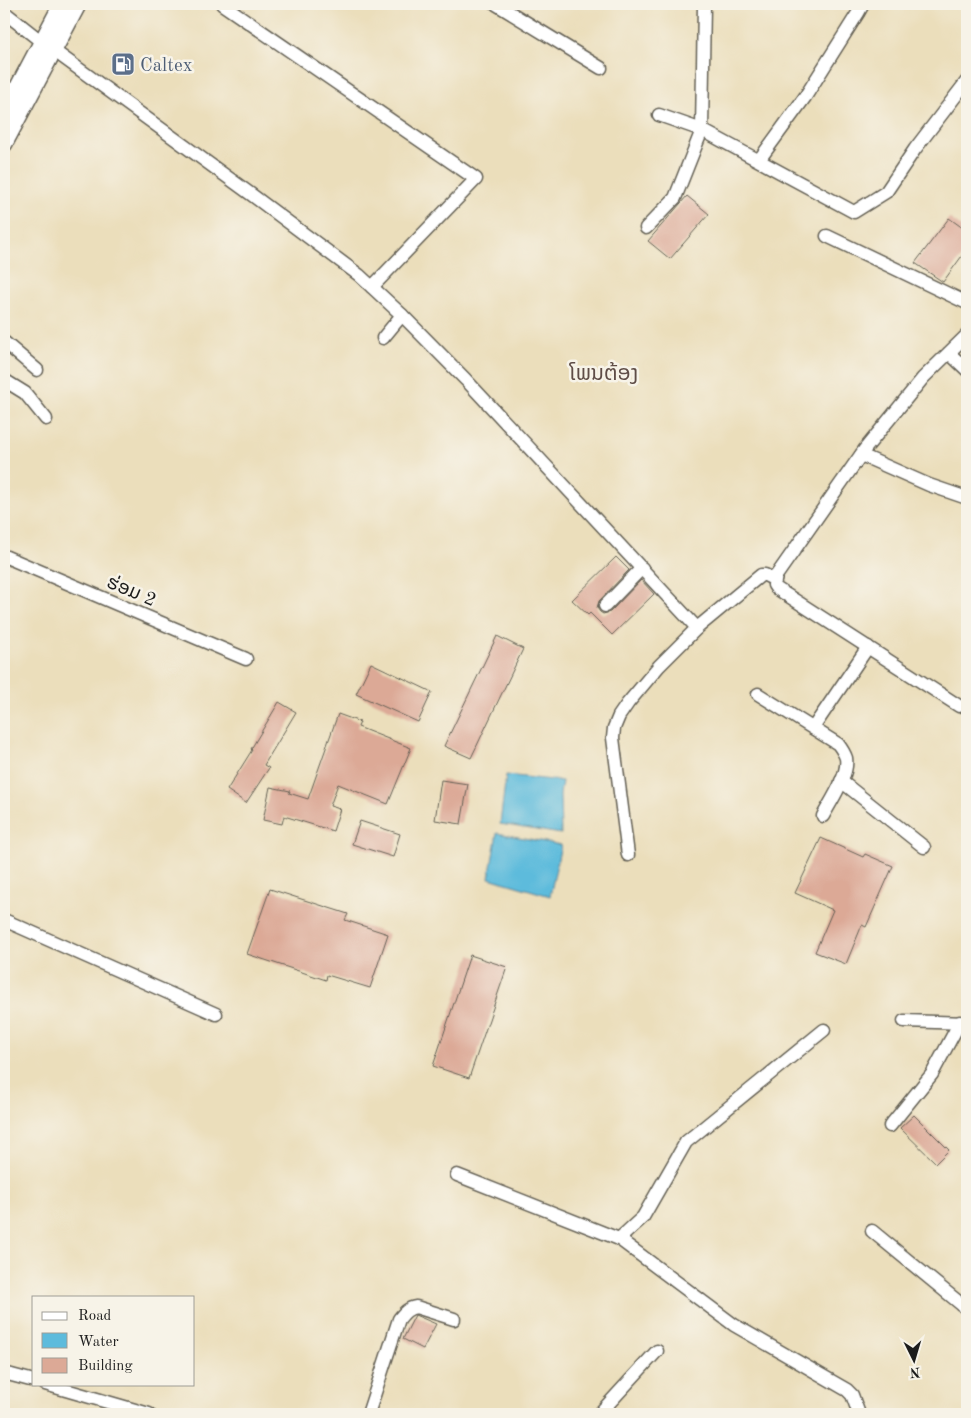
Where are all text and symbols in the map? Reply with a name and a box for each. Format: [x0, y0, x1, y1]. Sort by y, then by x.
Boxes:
fuel station icon: Caltex [110, 51, 136, 77]
place label: Caltex [140, 57, 193, 76]
district label: ໂພນຕ້ອງ [569, 362, 638, 385]
street label: ຮ່ອມ 2 [104, 571, 160, 611]
legend [32, 1296, 195, 1386]
text: Road [78, 1309, 112, 1324]
text: Water [78, 1335, 119, 1350]
north arrow [888, 1336, 938, 1386]
text: Building [78, 1359, 133, 1374]
text: N [909, 1365, 921, 1379]

